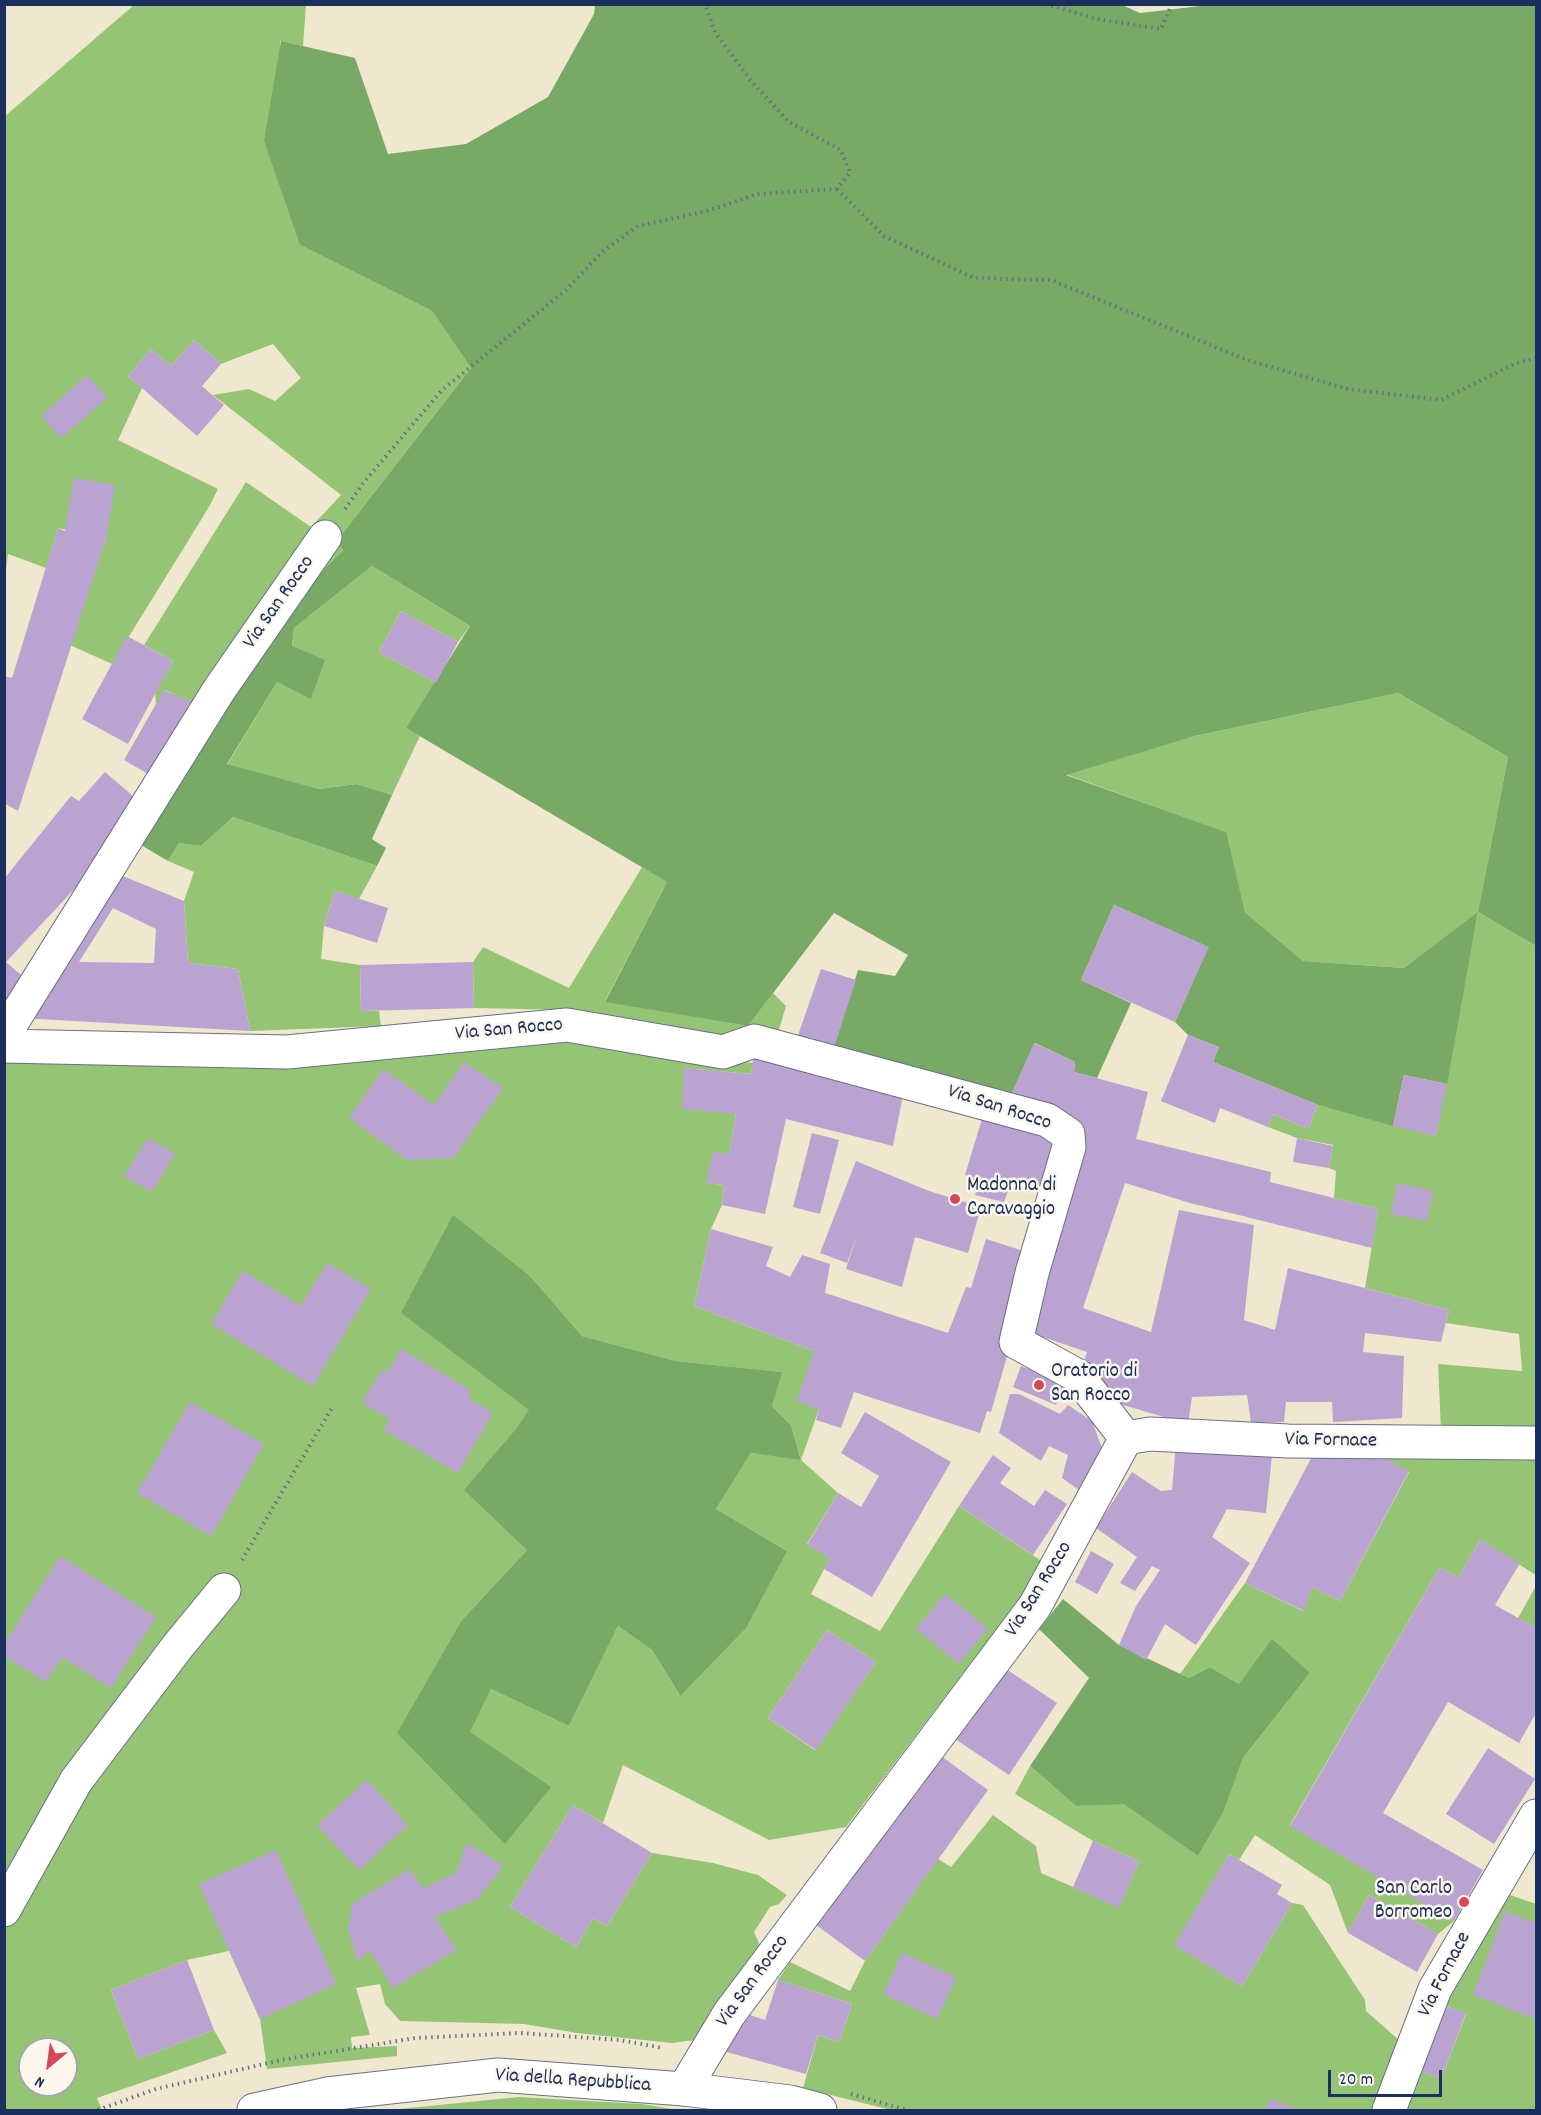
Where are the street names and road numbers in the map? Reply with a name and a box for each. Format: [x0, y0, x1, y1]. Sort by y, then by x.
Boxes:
street label: Via San Rocco [239, 552, 321, 654]
street label: Via San Rocco [454, 1014, 564, 1048]
street label: Via San Rocco [944, 1080, 1054, 1138]
street label: Via Fornace [1285, 1429, 1377, 1455]
street label: Via San Rocco [1001, 1538, 1079, 1642]
street label: Via Fornace [1414, 1928, 1478, 2022]
street label: Via San Rocco [712, 1931, 796, 2033]
street label: Via della Repubblica [494, 2064, 652, 2100]

